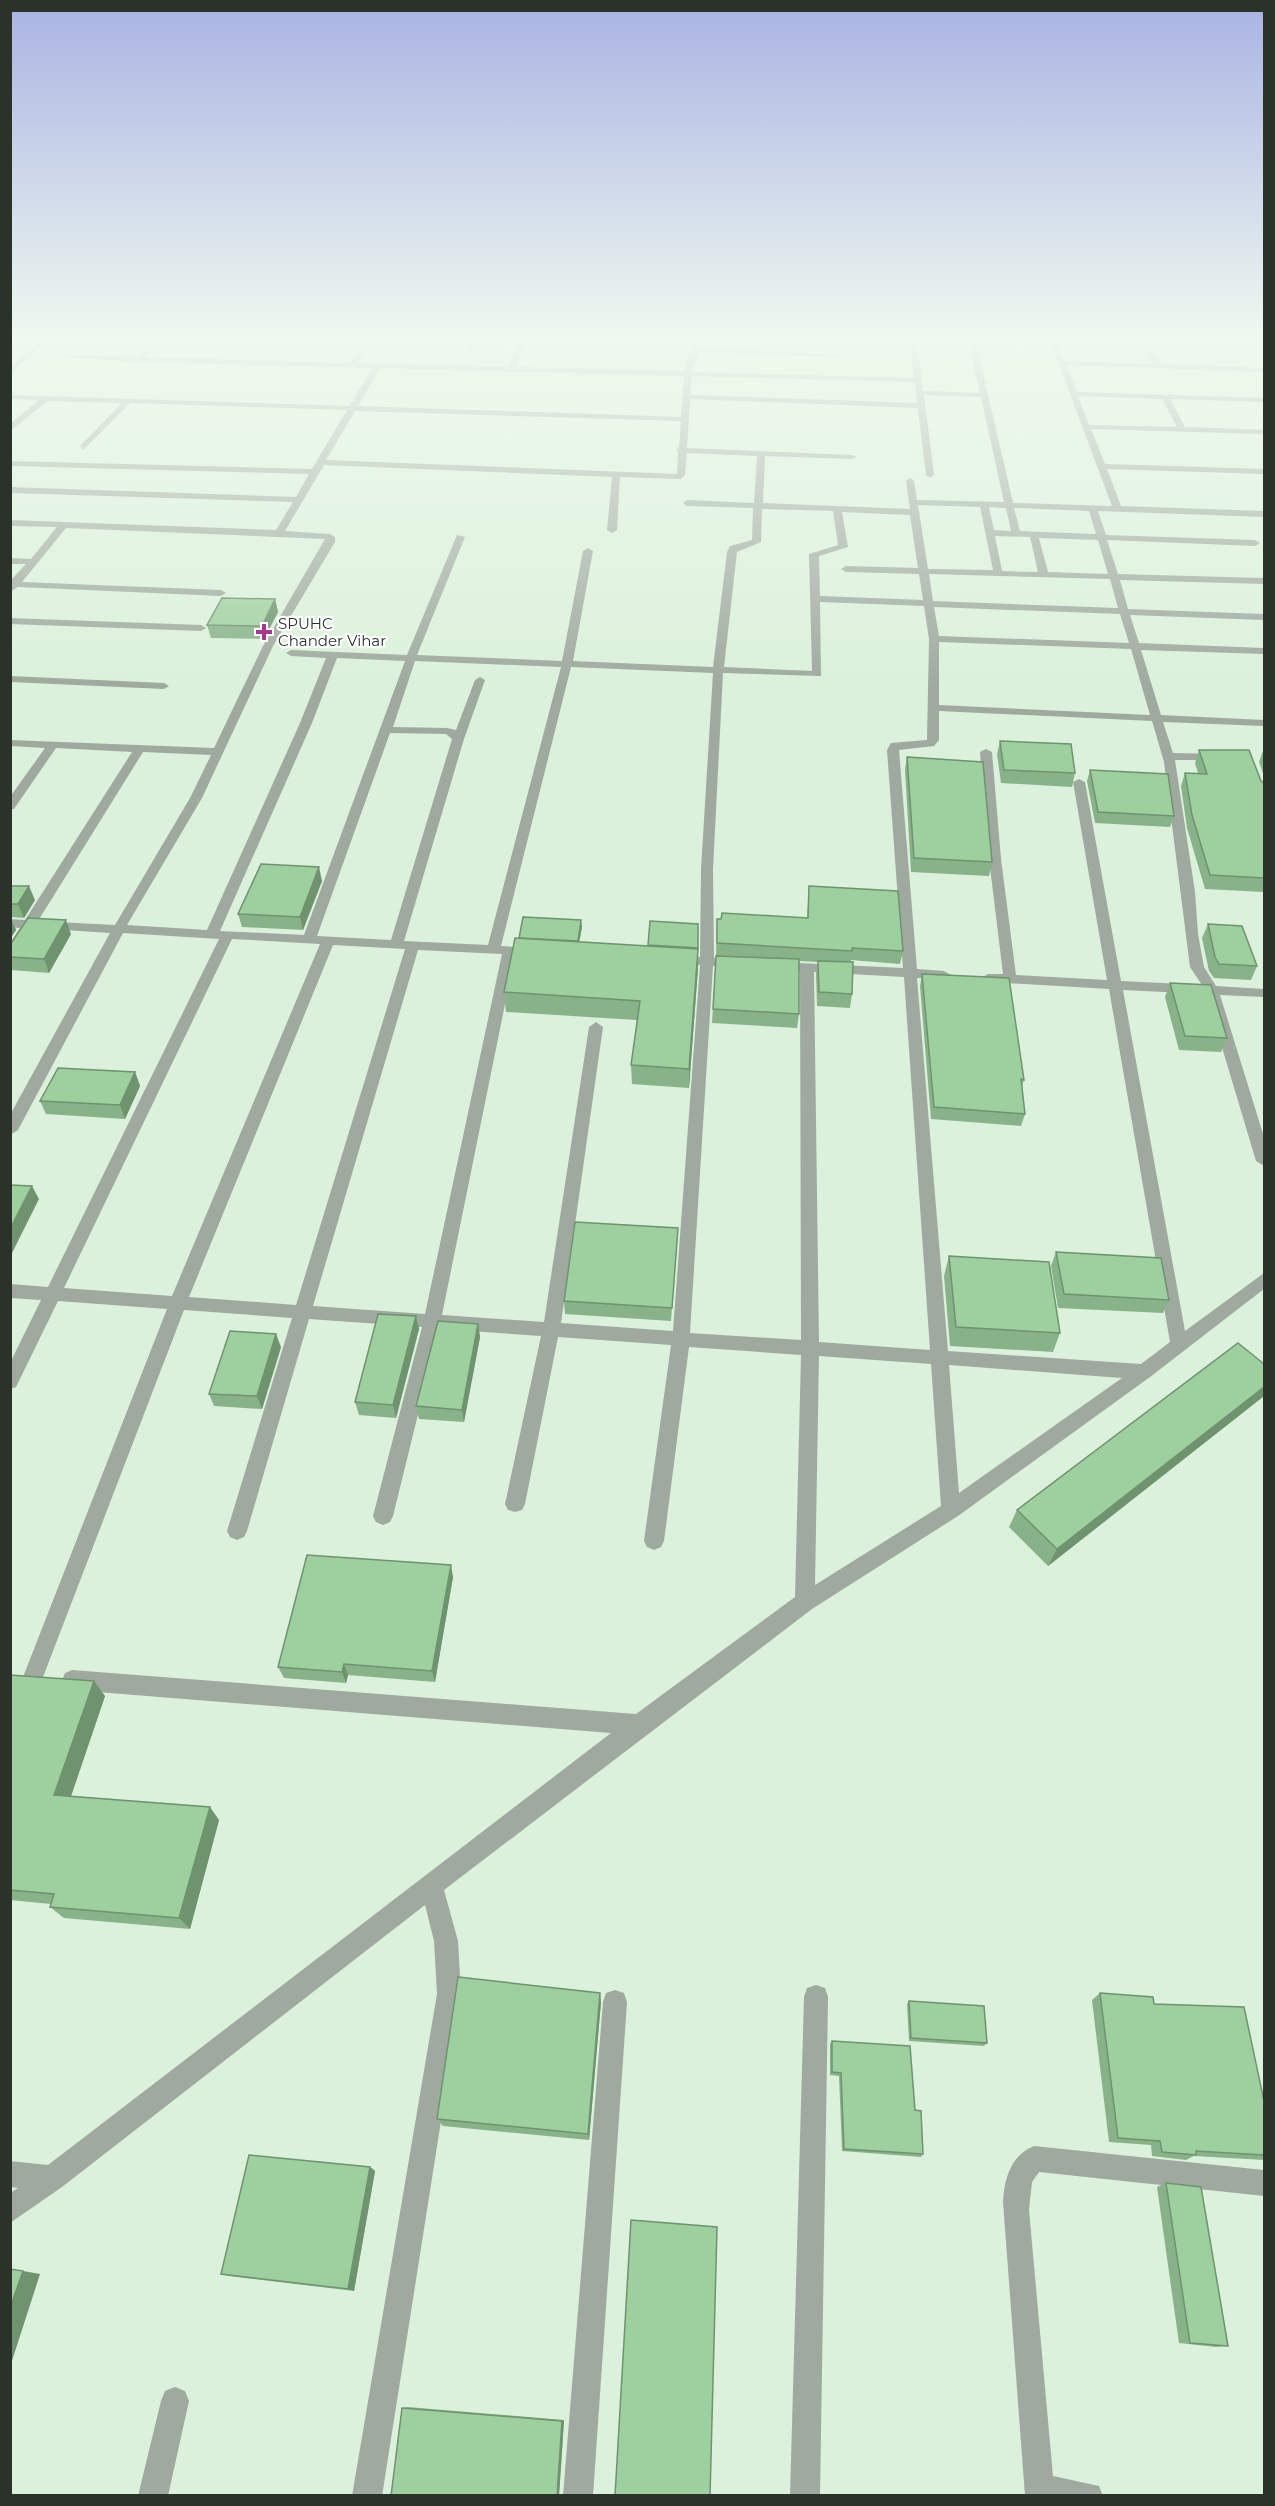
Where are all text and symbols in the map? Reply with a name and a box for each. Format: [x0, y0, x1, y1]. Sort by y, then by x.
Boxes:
place label: SPUHC Chander Vihar [278, 614, 386, 650]
marker: SPUHC Chander Vihar [255, 623, 273, 641]

